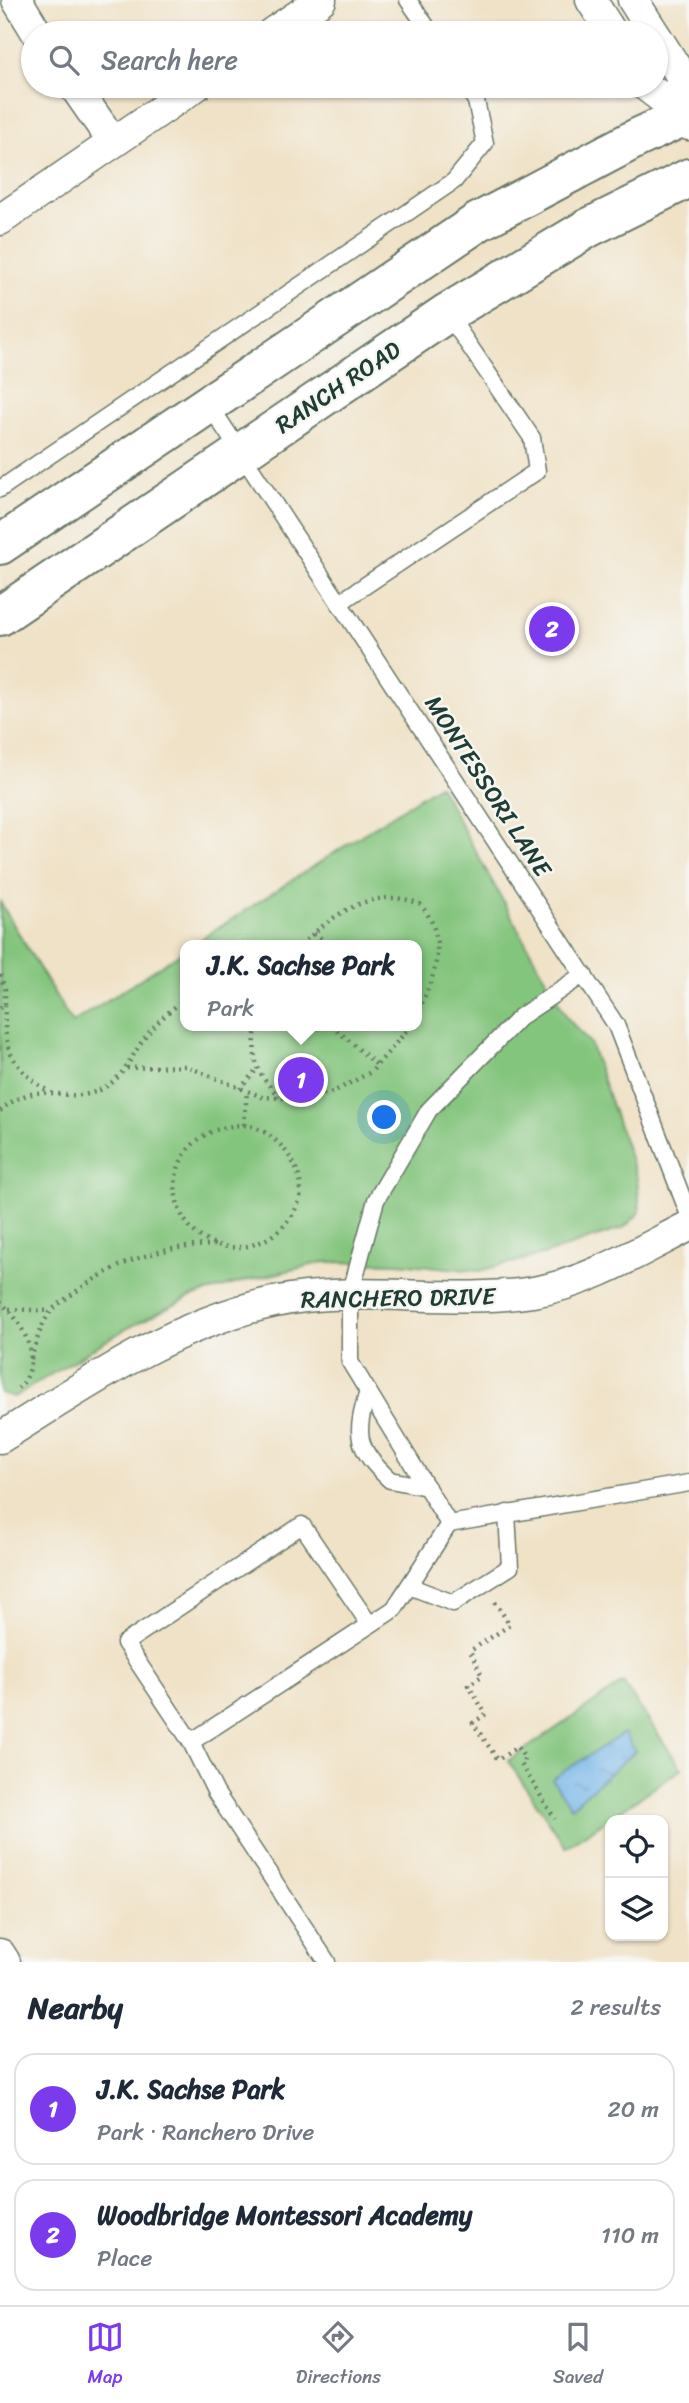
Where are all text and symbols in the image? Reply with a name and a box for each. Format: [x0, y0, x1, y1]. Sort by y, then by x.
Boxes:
search box [21, 21, 668, 98]
text: Search here [101, 37, 238, 83]
icon: search [45, 41, 83, 79]
street label: RANCH ROAD [266, 329, 410, 445]
pin: 2 [529, 603, 575, 655]
street label: MONTESSORI LANE [413, 687, 564, 887]
popup [180, 940, 422, 1031]
text: J.K. Sachse Park [207, 942, 395, 988]
text: Park [207, 988, 254, 1029]
pin: 1 [278, 1054, 324, 1106]
your location [367, 1100, 401, 1134]
street label: RANCHERO DRIVE [301, 1275, 497, 1321]
map controls [605, 1815, 668, 1941]
button: locate [605, 1815, 668, 1878]
button: layers [605, 1878, 668, 1941]
text: Nearby [28, 1981, 123, 2035]
text: 2 results [570, 1987, 661, 2028]
text: J.K. Sachse Park [97, 2066, 285, 2112]
text: 1 [48, 2089, 58, 2130]
text: 20 m [608, 2089, 659, 2130]
text: Park · Ranchero Drive [97, 2112, 314, 2153]
text: Woodbridge Montessori Academy [97, 2192, 472, 2238]
text: 2 [46, 2215, 60, 2256]
text: 110 m [601, 2215, 659, 2256]
text: Place [97, 2238, 152, 2279]
tab: Map [86, 2318, 124, 2393]
tab: Directions [296, 2318, 381, 2393]
tab: Saved [553, 2318, 603, 2393]

